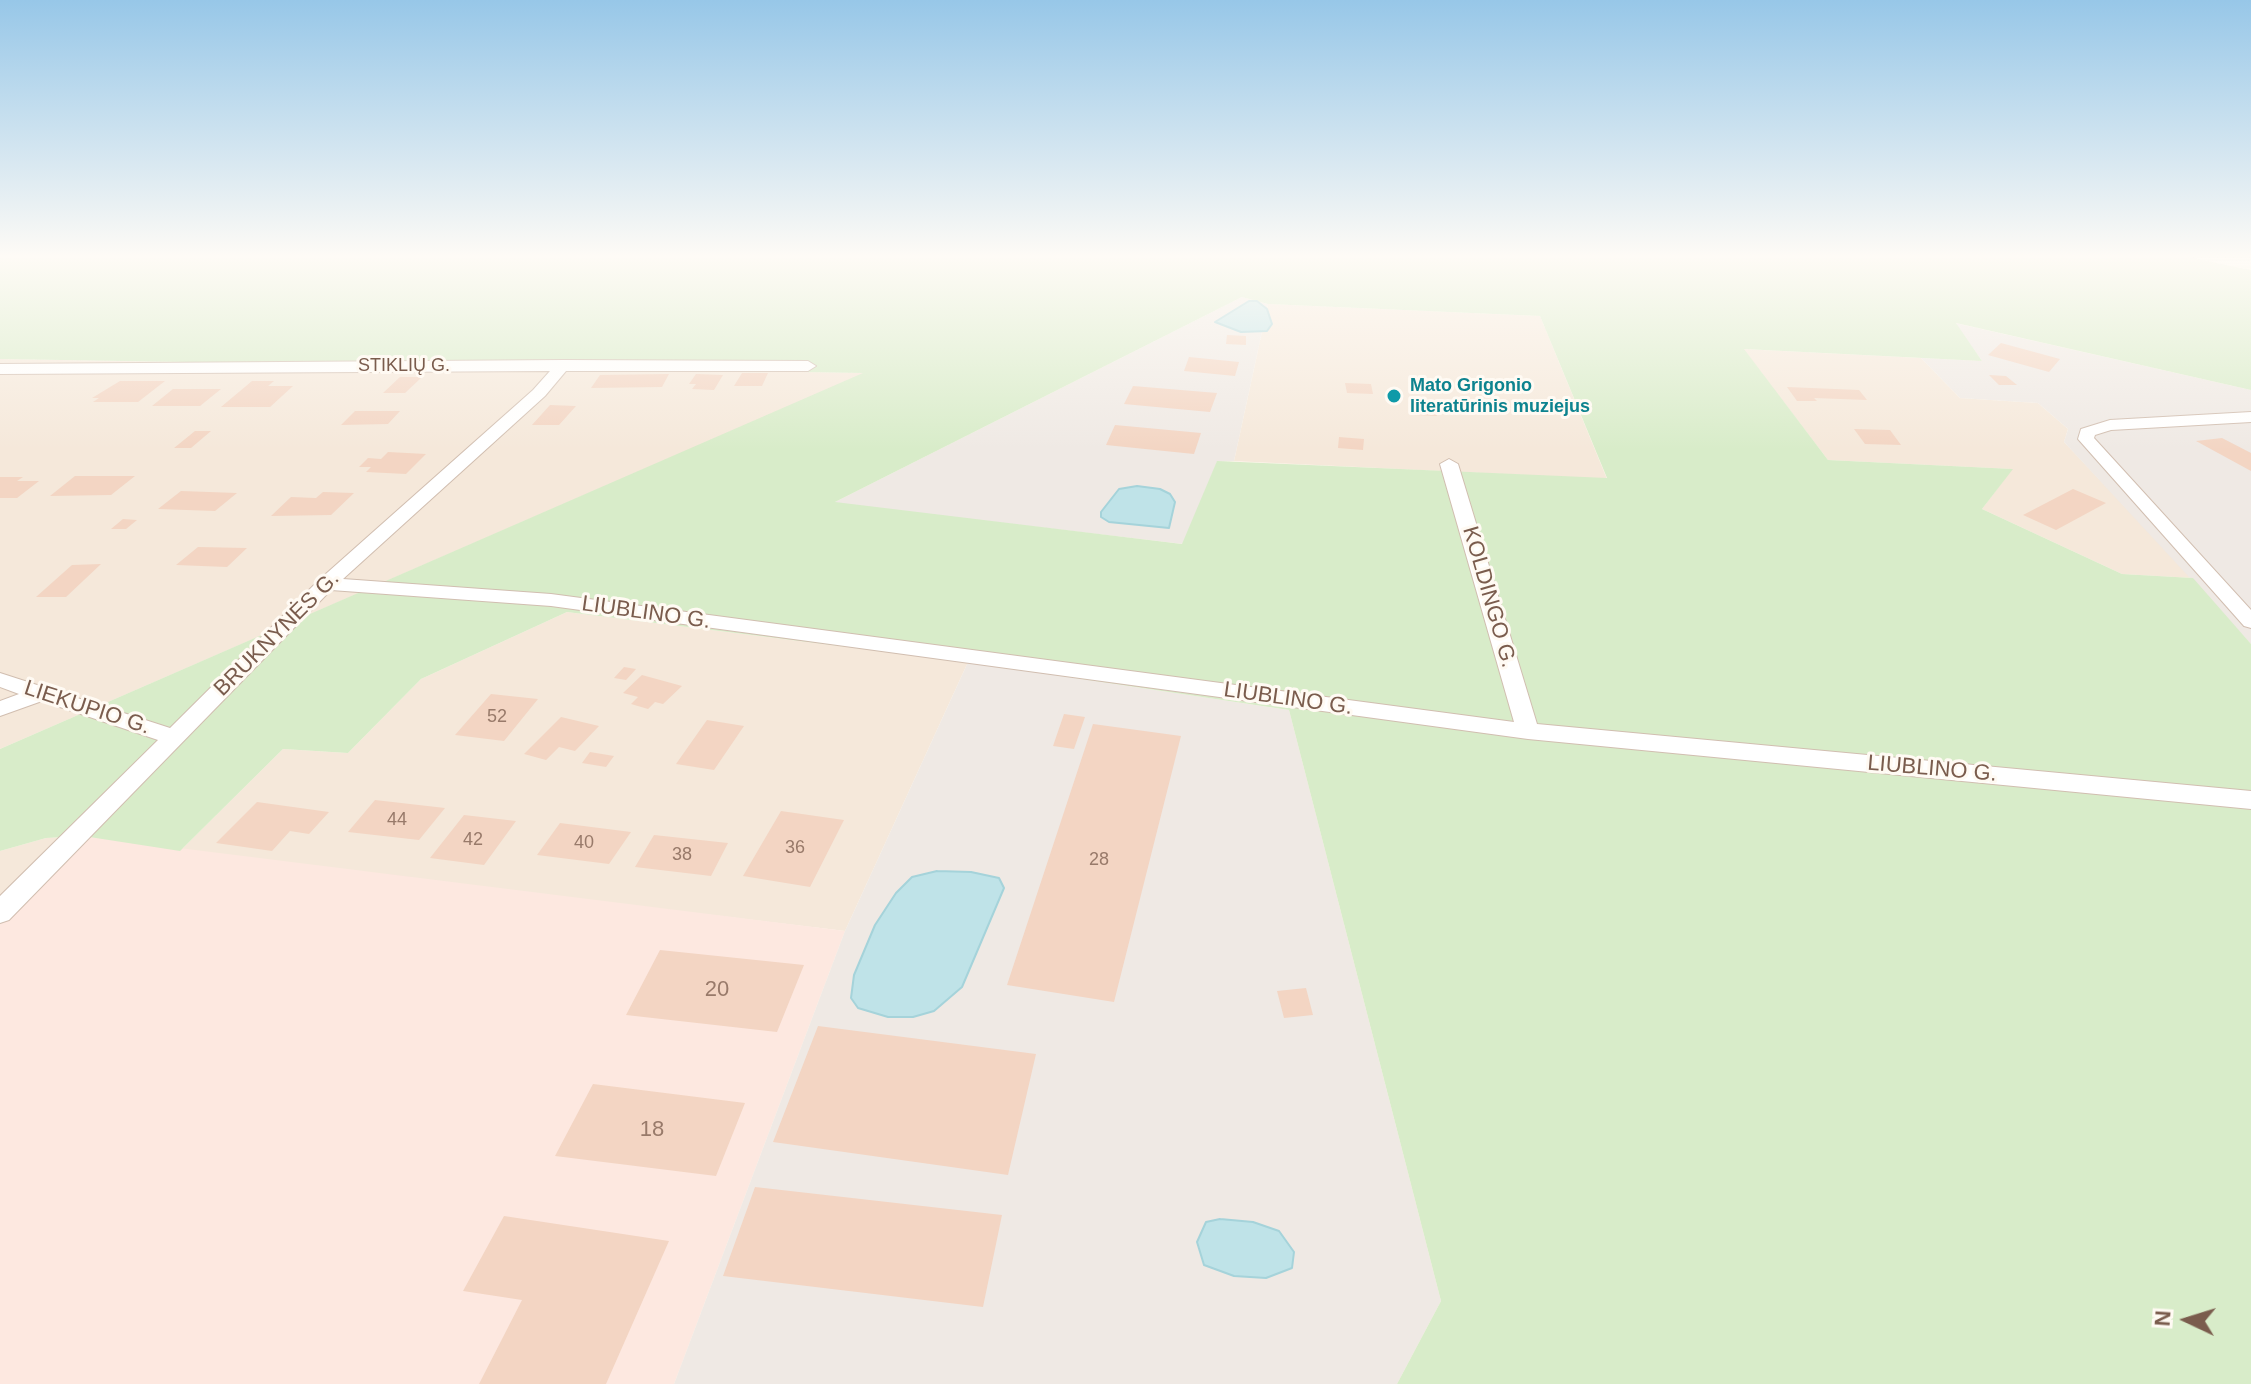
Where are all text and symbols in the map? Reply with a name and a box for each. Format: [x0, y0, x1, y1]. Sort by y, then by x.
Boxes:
street label: STIKLIŲ G. [358, 355, 450, 377]
place label: Mato Grigonio literatūrinis muziejus [1410, 375, 1590, 418]
marker: Mato Grigonio literatūrinis muziejus [1385, 387, 1403, 405]
street label: KOLDINGO G. [1456, 523, 1522, 671]
street label: BRUKNYNĖS G. [209, 566, 345, 702]
street label: LIUBLINO G. [580, 591, 712, 635]
street label: LIEKUPIO G. [21, 675, 153, 741]
street label: LIUBLINO G. [1222, 677, 1354, 721]
house number: 52 [487, 706, 507, 728]
street label: LIUBLINO G. [1866, 750, 1998, 788]
house number: 44 [387, 809, 407, 831]
house number: 42 [463, 829, 483, 851]
house number: 40 [574, 832, 594, 854]
house number: 36 [785, 837, 805, 859]
house number: 38 [672, 844, 692, 866]
house number: 28 [1089, 849, 1109, 871]
house number: 20 [705, 977, 729, 1003]
house number: 18 [640, 1117, 664, 1143]
north arrow [2147, 1280, 2227, 1360]
text: N [2150, 1310, 2176, 1327]

